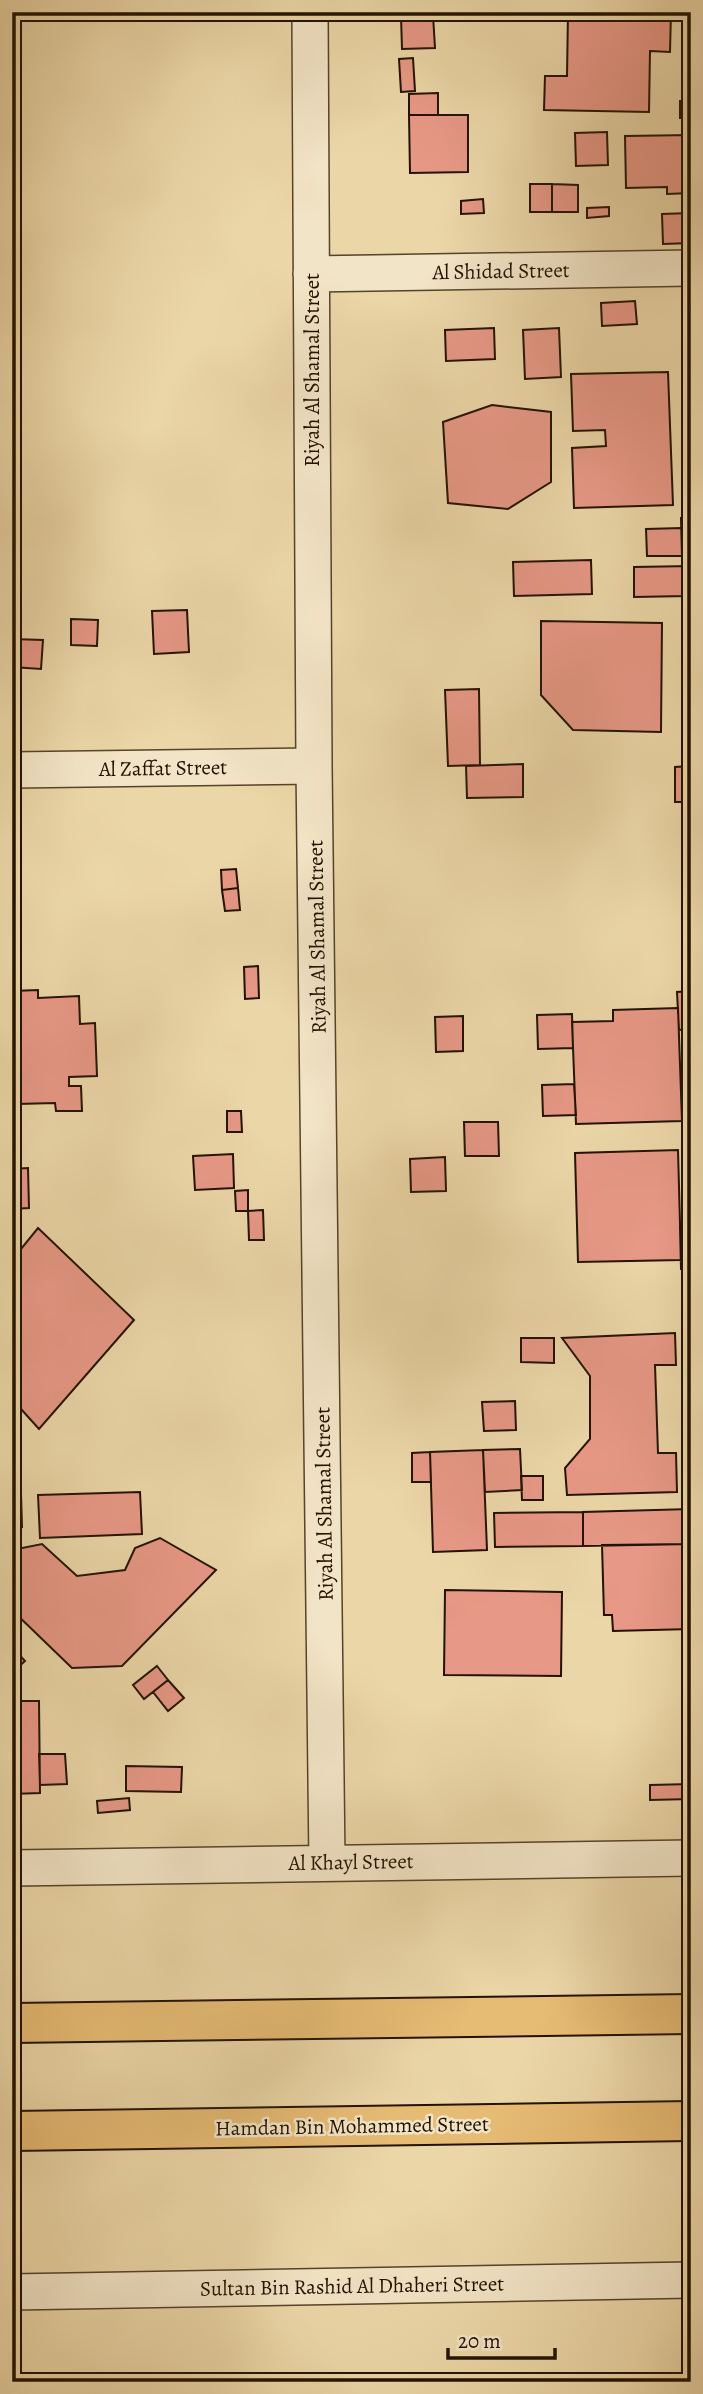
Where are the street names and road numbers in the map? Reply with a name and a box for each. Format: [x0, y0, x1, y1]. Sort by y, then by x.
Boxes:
street label: Al Shidad Street [431, 256, 570, 286]
street label: Riyah Al Shamal Street [298, 273, 326, 467]
street label: Al Zaffat Street [98, 753, 227, 783]
street label: Riyah Al Shamal Street [301, 840, 333, 1034]
street label: Riyah Al Shamal Street [308, 1407, 340, 1601]
street label: Al Khayl Street [287, 1847, 414, 1877]
street label: Hamdan Bin Mohammed Street [215, 2110, 489, 2142]
street label: Sultan Bin Rashid Al Dhaheri Street [200, 2269, 504, 2303]

